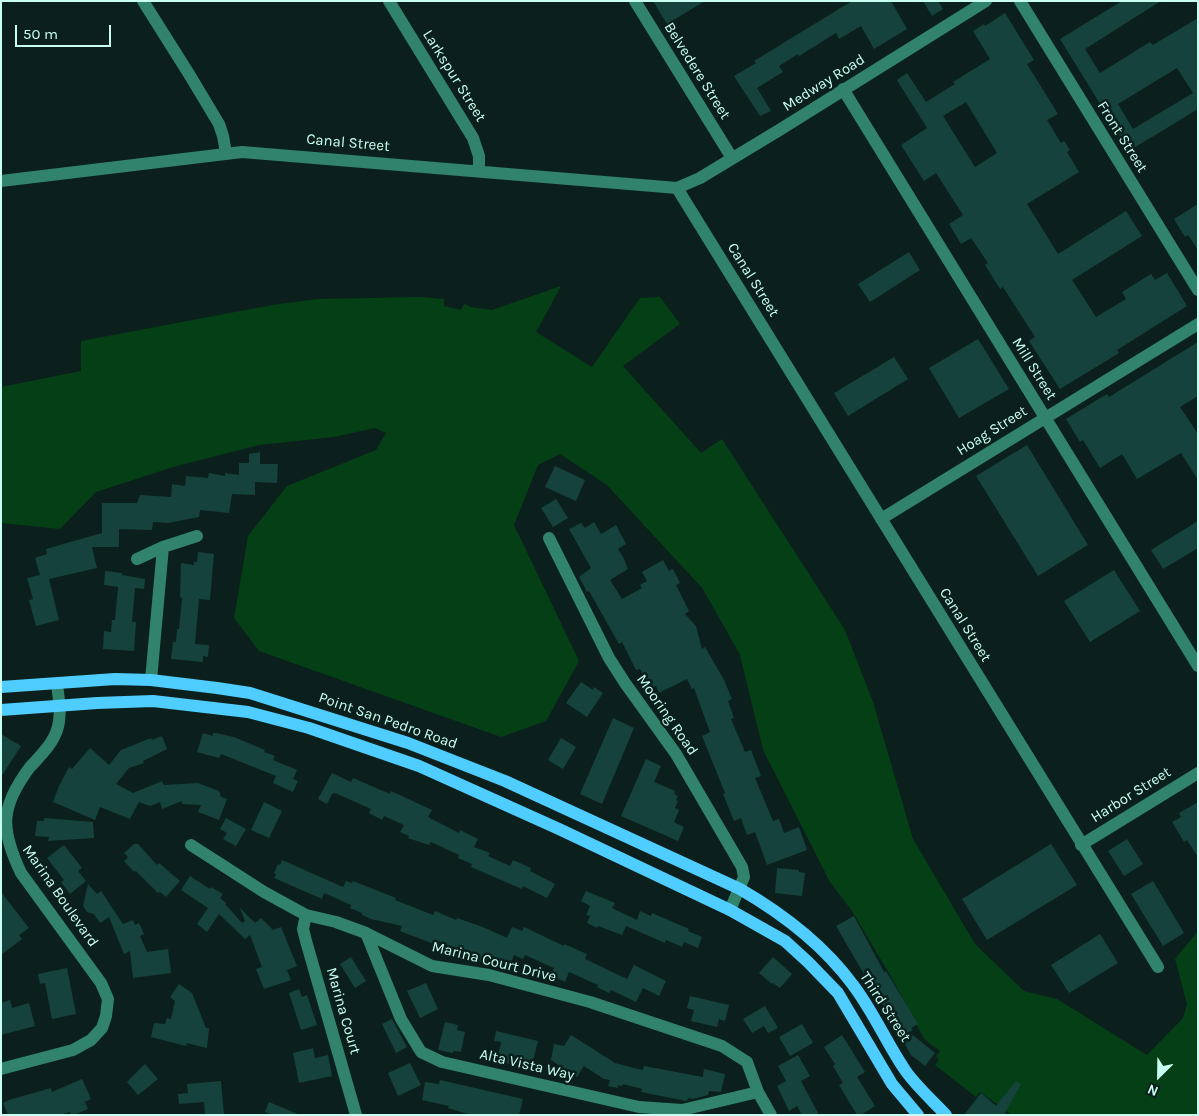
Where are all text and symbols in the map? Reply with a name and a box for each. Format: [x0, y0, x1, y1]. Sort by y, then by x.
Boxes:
scale bar [18, 15, 114, 47]
street label: Belvedere Street [660, 19, 734, 123]
text: 50 m [23, 25, 58, 43]
street label: Larkspur Street [419, 27, 489, 125]
street label: Medway Road [780, 51, 868, 115]
street label: Front Street [1093, 98, 1151, 176]
street label: Canal Street [306, 130, 390, 156]
street label: Canal Street [723, 240, 783, 320]
street label: Mill Street [1008, 334, 1060, 404]
street label: Hoag Street [953, 402, 1031, 460]
street label: Canal Street [935, 585, 995, 665]
street label: Mooring Road [632, 671, 702, 759]
street label: Point San Pedro Road [316, 689, 460, 753]
street label: Harbor Street [1088, 763, 1174, 827]
street label: Marina Boulevard [18, 842, 102, 950]
street label: Marina Court Drive [430, 938, 558, 986]
street label: Marina Court [322, 966, 364, 1056]
street label: Third Street [856, 969, 914, 1045]
street label: Alta Vista Way [478, 1045, 576, 1085]
north arrow [1134, 1051, 1184, 1101]
text: N [1145, 1080, 1161, 1100]

